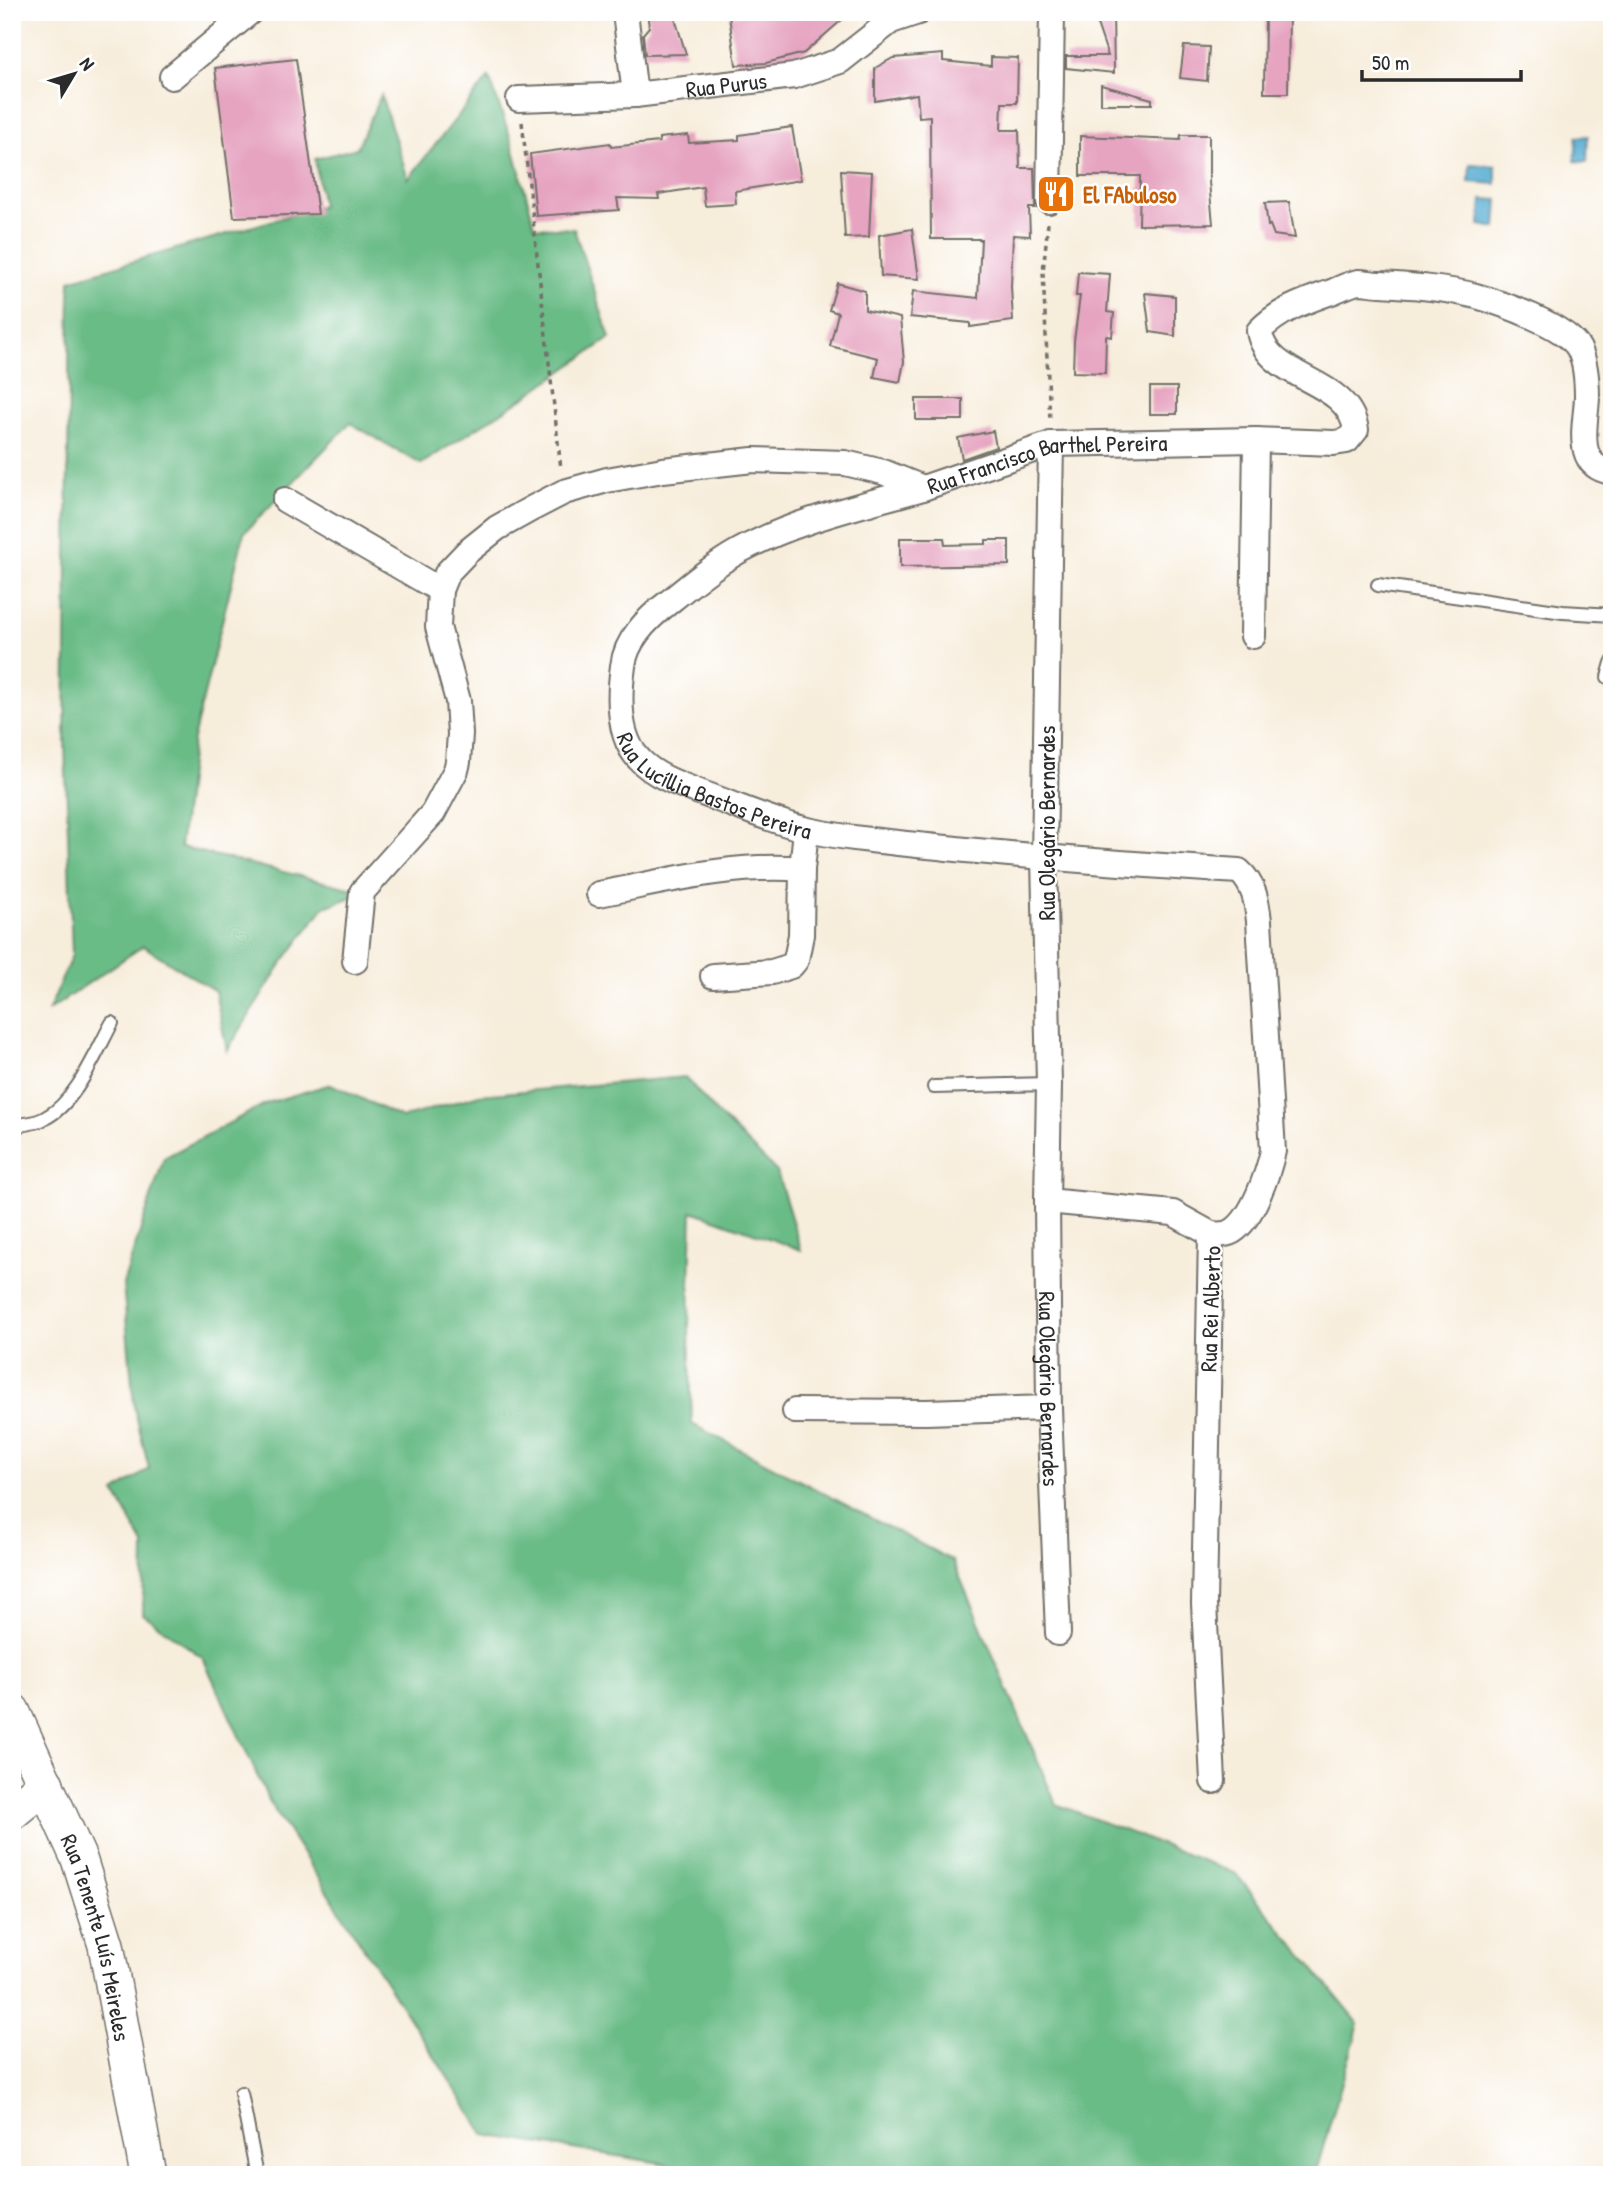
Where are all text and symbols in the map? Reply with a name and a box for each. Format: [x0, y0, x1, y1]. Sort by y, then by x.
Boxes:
north arrow [38, 38, 108, 108]
scale bar [1362, 38, 1521, 82]
text: 50 m [1372, 48, 1409, 77]
text: N [74, 52, 101, 76]
street label: Rua Purus [684, 64, 769, 104]
restaurant icon: El FAbuloso [1035, 173, 1077, 215]
place label: El FAbuloso [1083, 179, 1177, 210]
street label: Rua Francisco Barthel Pereira [923, 426, 1168, 501]
street label: Rua Olegário Bernardes [1031, 725, 1062, 920]
street label: Rua Lucíllia Bastos Pereira [610, 728, 815, 846]
street label: Rua Rei Alberto [1192, 1245, 1228, 1373]
street label: Rua Olegário Bernardes [1032, 1291, 1068, 1487]
street label: Rua Tenente Luís Meireles [54, 1829, 139, 2043]

